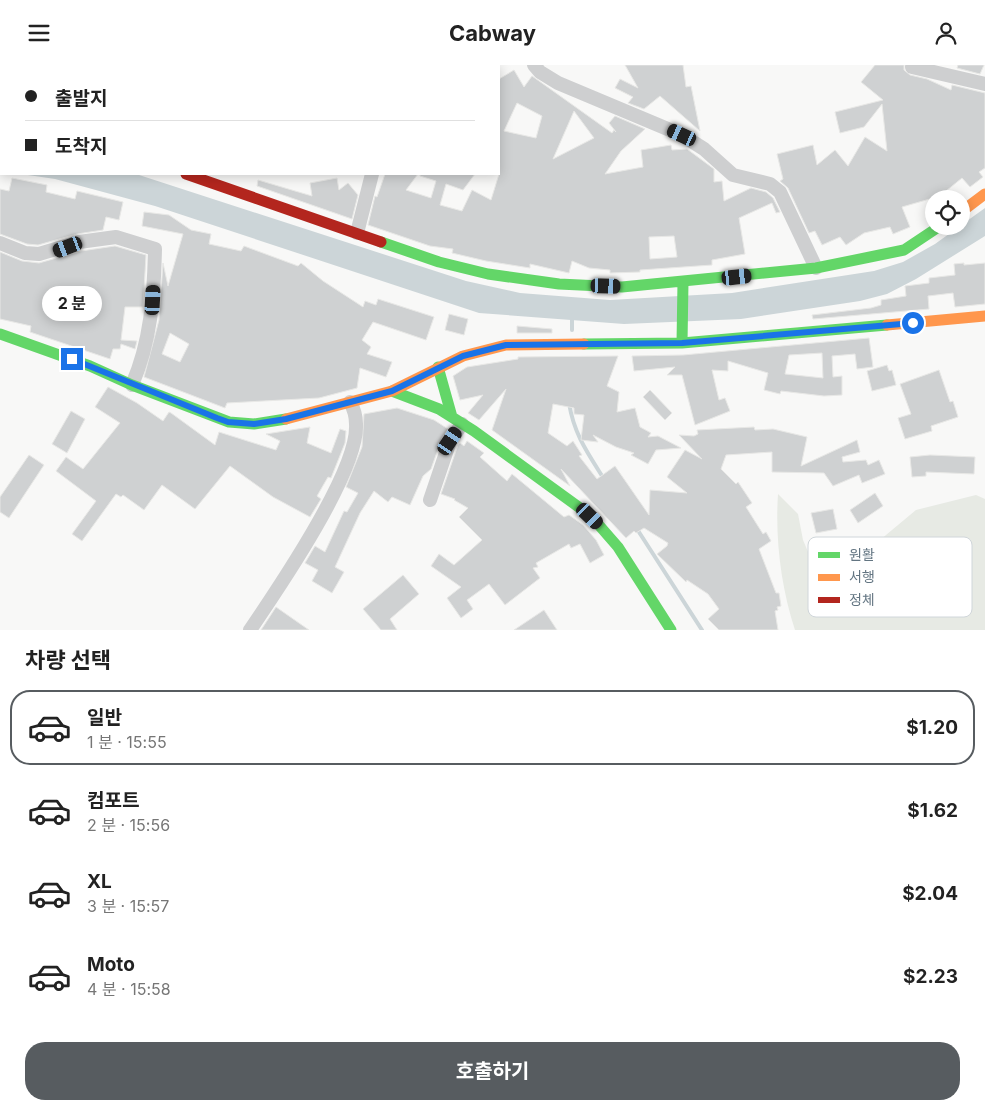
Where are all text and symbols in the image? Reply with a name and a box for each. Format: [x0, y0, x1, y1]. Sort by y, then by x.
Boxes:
icon: menu [25, 19, 53, 47]
icon: person [932, 19, 960, 47]
text: Cabway [449, 20, 536, 46]
text: 출발지 [55, 87, 107, 110]
car [665, 122, 698, 148]
text: 도착지 [55, 135, 107, 158]
map controls [925, 190, 970, 235]
button: locate [925, 190, 970, 235]
car [51, 235, 84, 259]
car [721, 268, 752, 286]
car [590, 278, 621, 294]
car [144, 285, 161, 315]
callout: 2 분 [42, 287, 102, 321]
text: 2 분 [58, 293, 86, 313]
route start [902, 312, 924, 334]
route end [61, 348, 83, 370]
car [435, 424, 464, 458]
car [573, 500, 606, 532]
legend [808, 537, 972, 617]
text: 원활 [849, 546, 875, 563]
text: 서행 [849, 568, 875, 585]
text: 정체 [849, 591, 875, 608]
text: 차량 선택 [25, 647, 111, 673]
icon: car [27, 705, 72, 750]
text: 일반 [87, 706, 122, 729]
text: $1.20 [906, 716, 958, 739]
text: 1 분 · 15:55 [87, 732, 167, 752]
icon: car [27, 788, 72, 833]
text: 컴포트 [87, 789, 139, 812]
text: $1.62 [907, 799, 958, 822]
text: 2 분 · 15:56 [87, 815, 170, 835]
text: XL [87, 870, 112, 893]
icon: car [27, 871, 72, 916]
text: $2.04 [902, 882, 958, 905]
text: 3 분 · 15:57 [87, 896, 169, 916]
text: Moto [87, 953, 135, 976]
icon: car [27, 954, 72, 999]
text: $2.23 [903, 965, 958, 988]
text: 4 분 · 15:58 [87, 979, 171, 999]
button: 호출하기 [25, 1042, 960, 1100]

